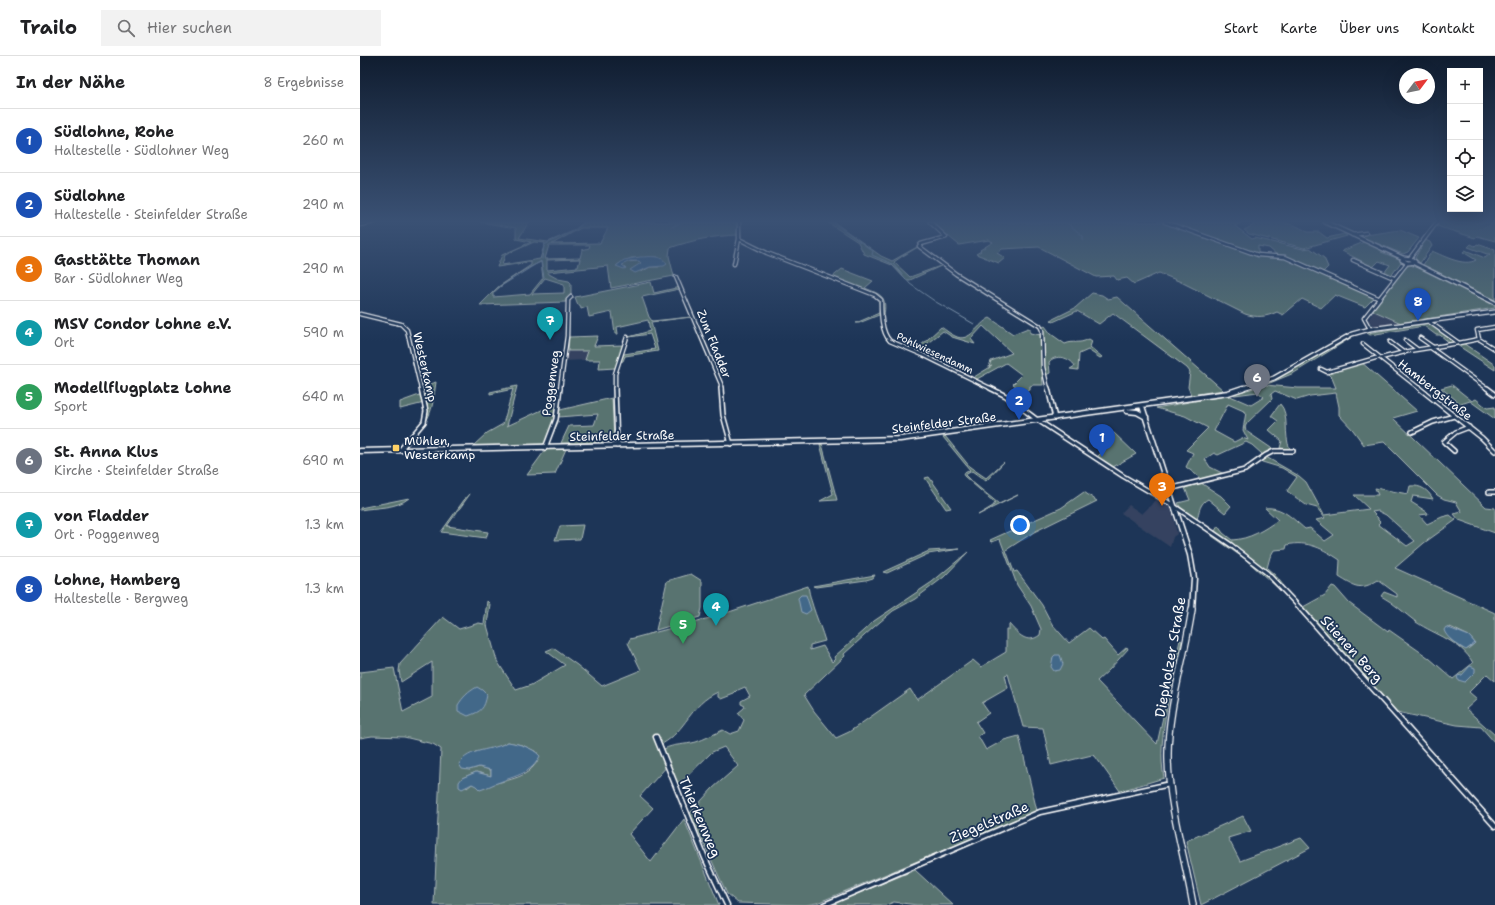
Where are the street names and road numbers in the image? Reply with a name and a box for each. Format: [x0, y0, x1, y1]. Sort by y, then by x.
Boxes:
street label: Zum Fladder [693, 307, 735, 381]
street label: Pohlwiesendamm [894, 329, 976, 377]
street label: Westerkamp [409, 331, 441, 404]
street label: Poggenweg [538, 349, 564, 417]
street label: Hambergstraße [1395, 356, 1476, 424]
street label: Steinfelder Straße [891, 409, 997, 437]
street label: Steinfelder Straße [569, 427, 675, 445]
street label: Diepholzer Straße [1151, 595, 1189, 719]
street label: Stienen Berg [1317, 611, 1387, 687]
street label: Thierkenweg [675, 774, 725, 860]
street label: Ziegelstraße [947, 797, 1032, 847]

